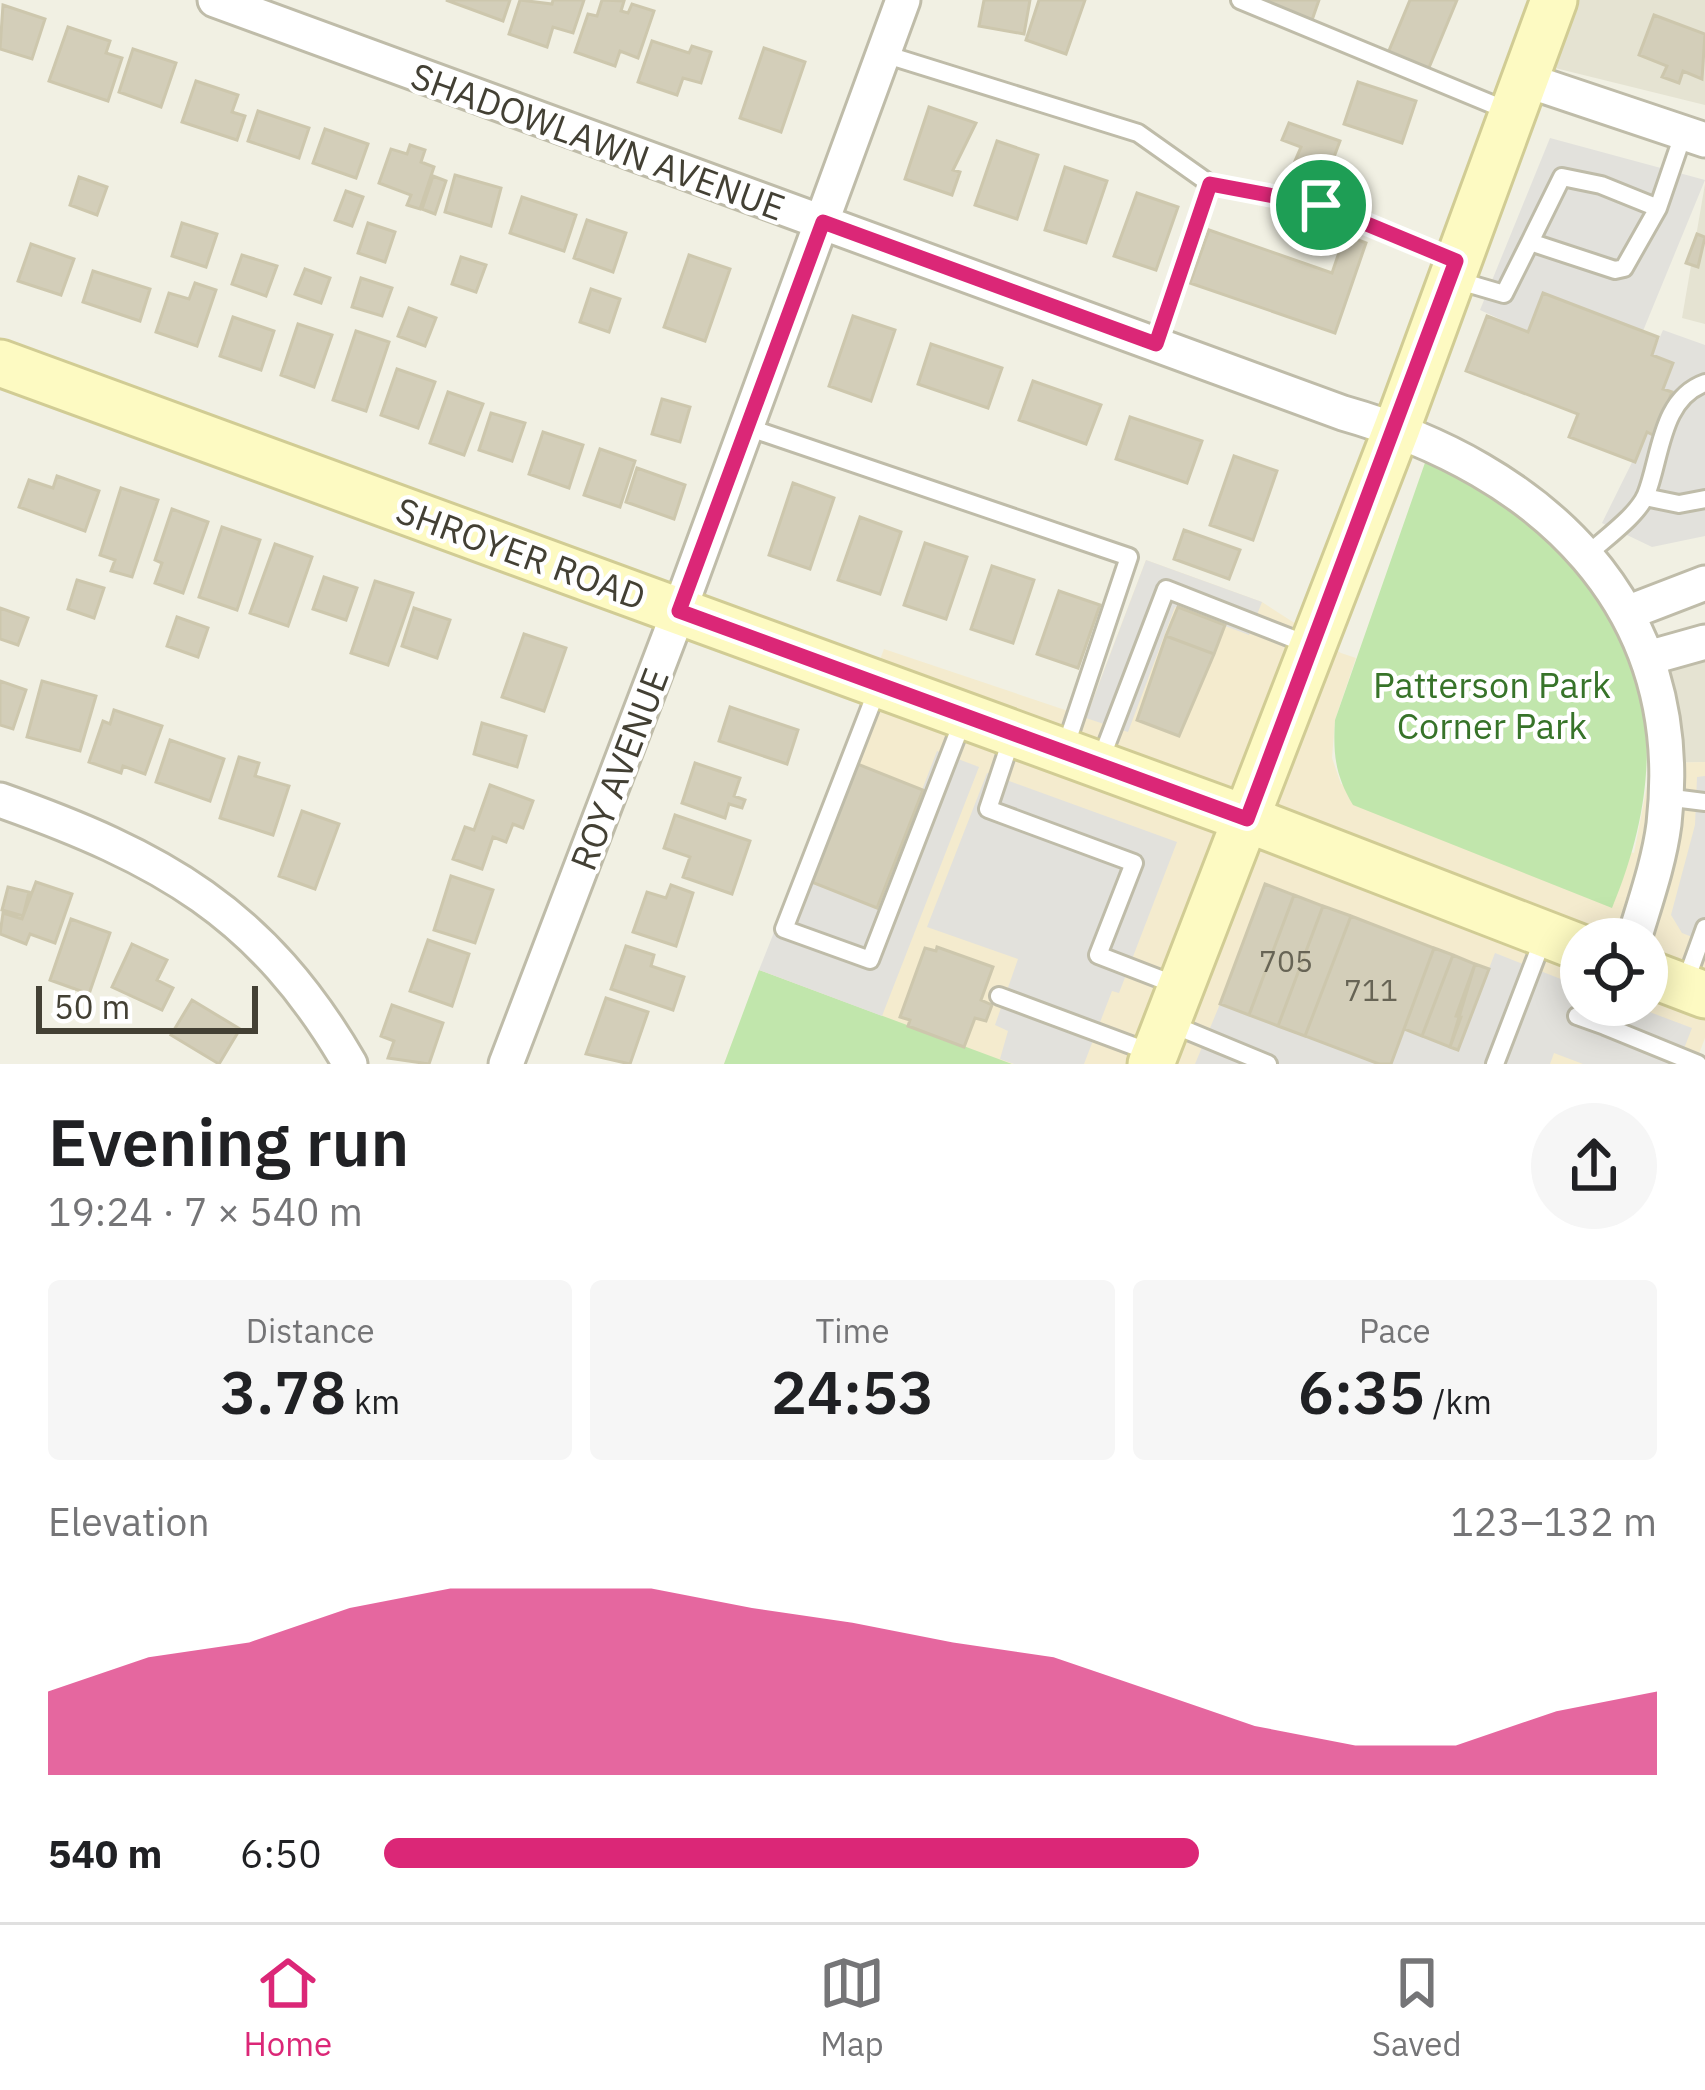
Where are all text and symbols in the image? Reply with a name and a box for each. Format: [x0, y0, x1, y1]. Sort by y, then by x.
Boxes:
street label: SHADOWLAWN AVENUE [405, 52, 791, 230]
pin [1270, 154, 1372, 256]
icon: arrive [1288, 172, 1354, 238]
street label: SHROYER ROAD [390, 486, 652, 620]
street label: ROY AVENUE [559, 661, 679, 877]
park label: Patterson Park Corner Park [1373, 661, 1611, 749]
map controls [1560, 918, 1668, 1026]
button: locate [1560, 918, 1668, 1026]
house number: 705 [1259, 941, 1313, 980]
house number: 711 [1344, 970, 1398, 1009]
scale bar [36, 980, 258, 1033]
text: 50 m [54, 985, 130, 1028]
text: Evening run [48, 1098, 409, 1184]
button: share [1531, 1103, 1657, 1229]
text: 19:24 · 7 × 540 m [48, 1186, 363, 1237]
text: Distance [246, 1309, 375, 1352]
text: Time [815, 1309, 890, 1352]
text: Pace [1359, 1309, 1431, 1352]
text: 3.78 [220, 1352, 346, 1431]
text: 24:53 [771, 1352, 934, 1431]
text: 6:35 [1298, 1352, 1425, 1431]
text: km [346, 1380, 400, 1423]
text: /km [1425, 1380, 1492, 1423]
text: Elevation [48, 1496, 210, 1547]
text: 123–132 m [1450, 1496, 1657, 1547]
text: 540 m [48, 1828, 162, 1879]
text: 6:50 [240, 1828, 322, 1879]
tab: Home [243, 1950, 332, 2065]
tab: Map [819, 1950, 885, 2065]
tab: Saved [1372, 1950, 1462, 2065]

